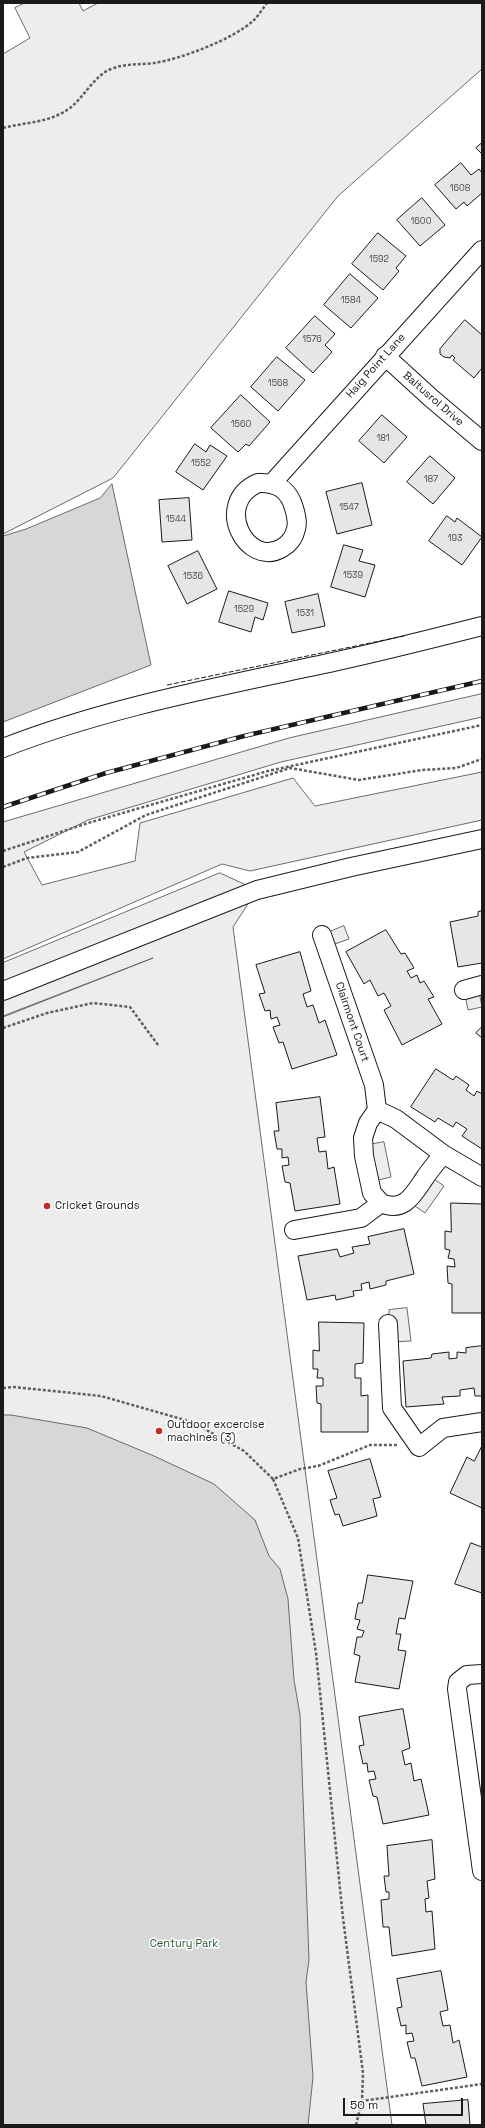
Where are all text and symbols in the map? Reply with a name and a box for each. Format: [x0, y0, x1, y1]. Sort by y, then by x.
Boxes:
house number: 1608 [450, 184, 470, 194]
house number: 1600 [411, 217, 431, 227]
house number: 1592 [369, 255, 389, 265]
house number: 1584 [341, 296, 361, 306]
street label: Haig Point Lane [344, 331, 408, 401]
house number: 1576 [302, 335, 322, 345]
street label: Baltusrol Drive [400, 369, 466, 429]
house number: 1568 [268, 379, 288, 389]
house number: 1560 [231, 420, 251, 430]
house number: 181 [376, 434, 390, 444]
house number: 1552 [191, 459, 211, 469]
house number: 187 [424, 475, 438, 485]
house number: 1547 [339, 503, 359, 513]
house number: 1544 [166, 515, 186, 525]
house number: 193 [448, 534, 462, 544]
house number: 1539 [343, 571, 363, 581]
house number: 1536 [183, 572, 203, 582]
house number: 1529 [234, 605, 254, 615]
house number: 1531 [296, 609, 314, 619]
street label: Clairmont Court [332, 980, 372, 1064]
place label: Cricket Grounds [55, 1199, 140, 1213]
marker: Cricket Grounds [42, 1201, 52, 1211]
place label: Outdoor excercise machines (3) [167, 1418, 265, 1444]
marker: Outdoor excercise machines (3) [154, 1426, 164, 1436]
park label: Century Park [150, 1937, 218, 1951]
scale bar [345, 2090, 465, 2116]
text: 50 m [350, 2097, 378, 2113]

